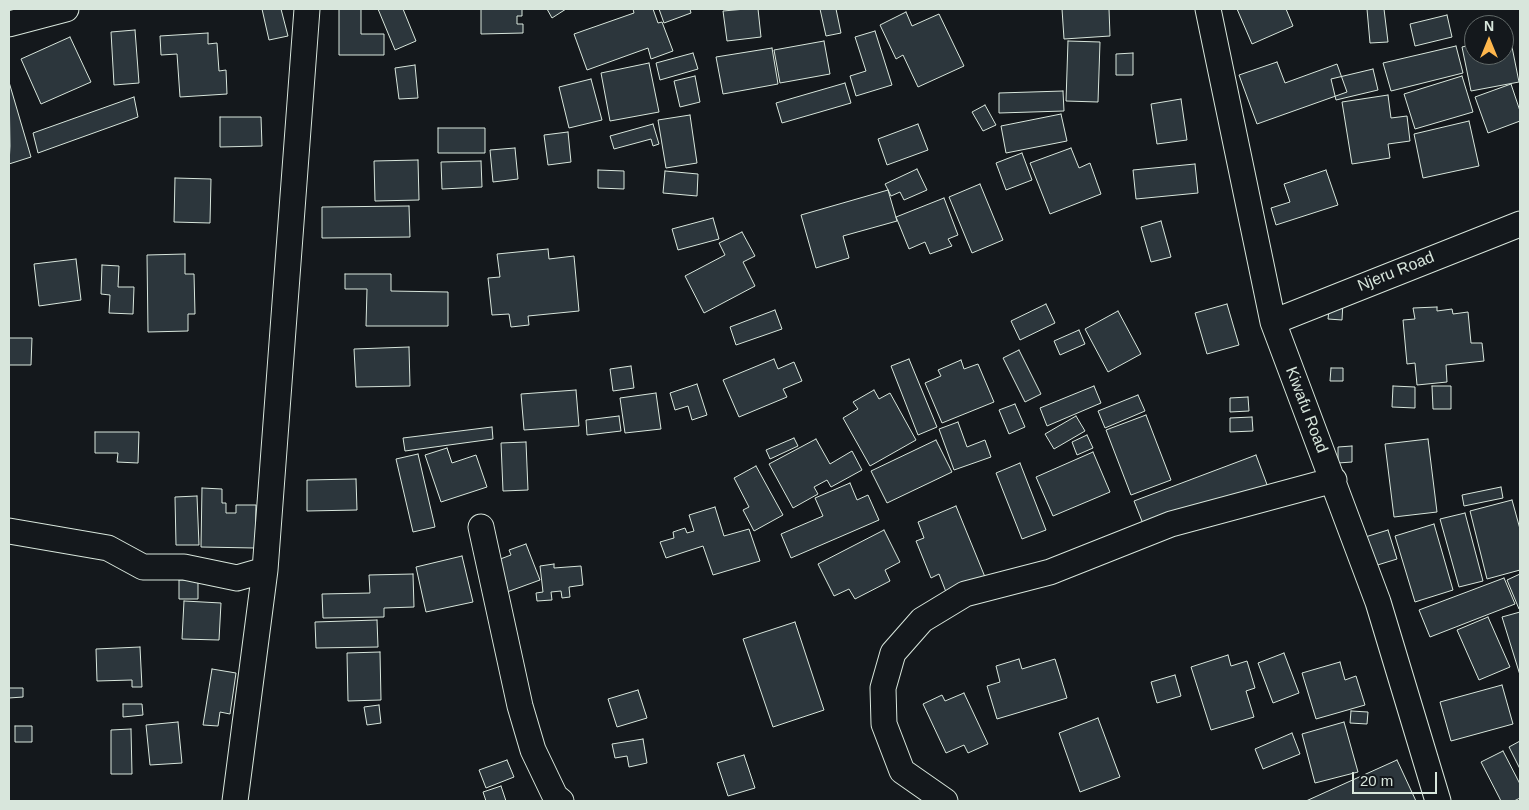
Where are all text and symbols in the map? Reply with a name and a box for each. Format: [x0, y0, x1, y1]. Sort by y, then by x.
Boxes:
north arrow [1464, 15, 1514, 65]
text: N [1484, 18, 1494, 34]
street label: Njeru Road [1355, 248, 1437, 296]
street label: Kiwafu Road [1281, 364, 1331, 456]
scale bar [1354, 762, 1439, 794]
text: 20 m [1360, 772, 1393, 789]

